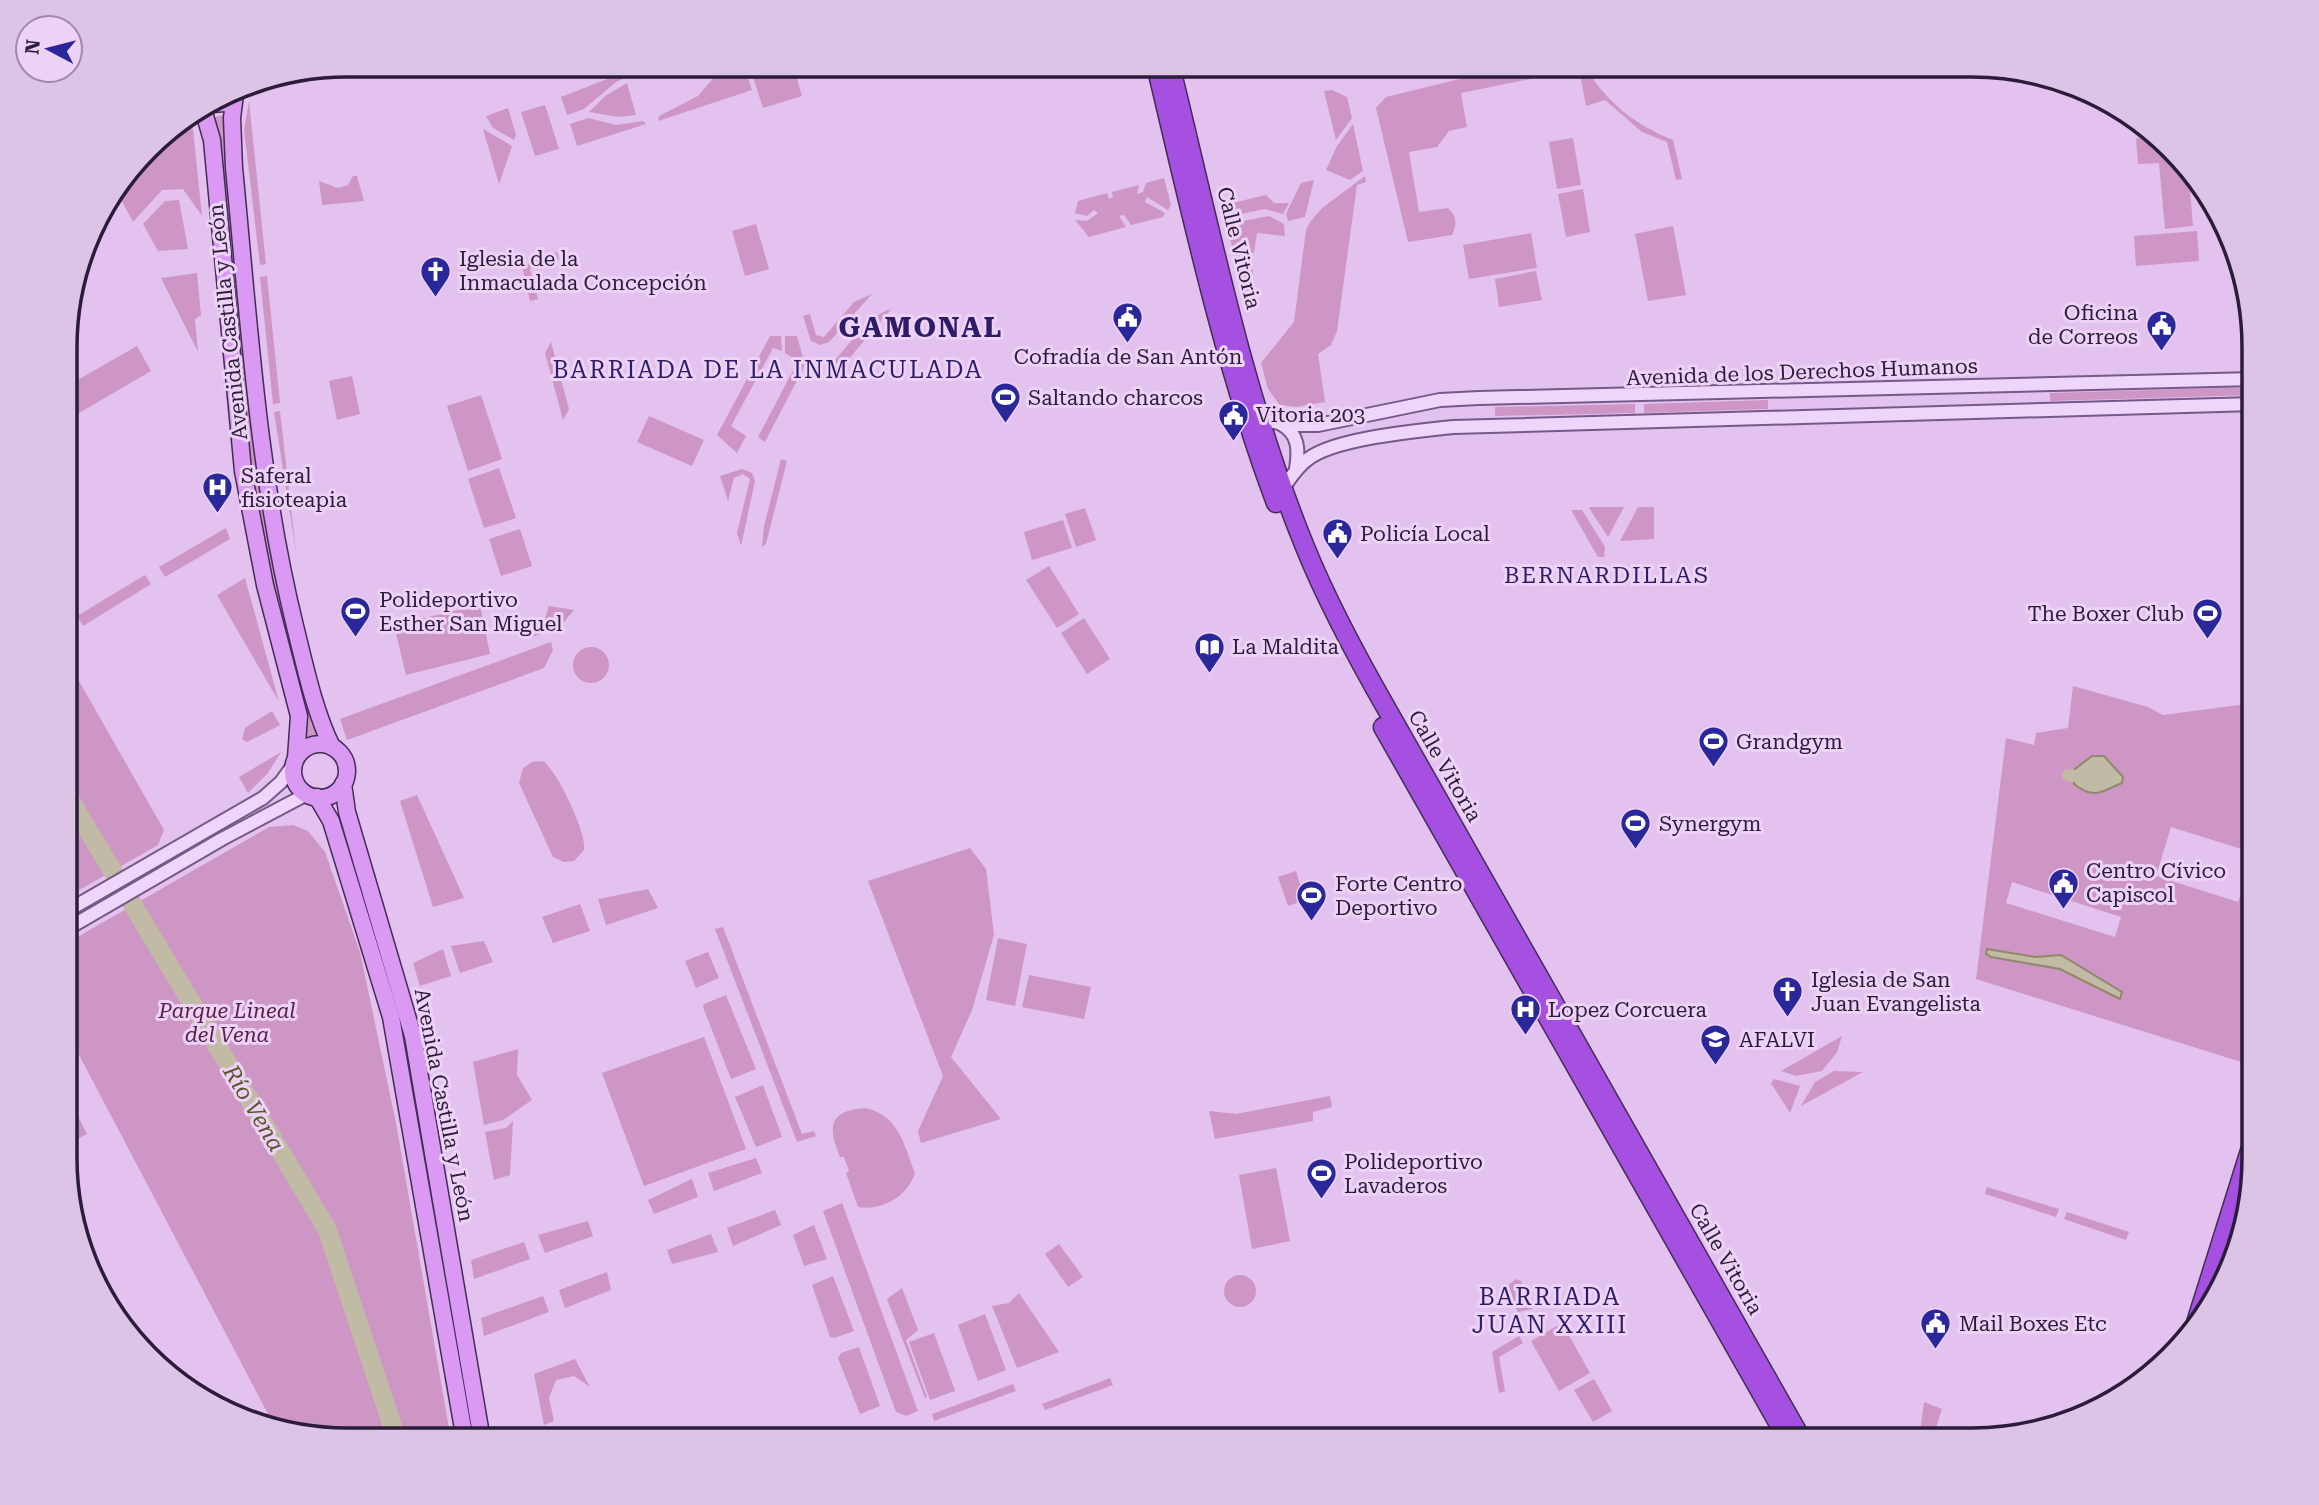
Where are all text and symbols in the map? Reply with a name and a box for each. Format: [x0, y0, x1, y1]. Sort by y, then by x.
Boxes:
north arrow [14, 14, 84, 84]
text: N [20, 38, 45, 56]
street label: Calle Vitoria [1212, 185, 1266, 312]
street label: Avenida Castilla y León [204, 202, 252, 441]
place label: Iglesia de la Inmaculada Concepción [459, 247, 707, 295]
church icon: Iglesia de la Inmaculada Concepción [419, 254, 453, 298]
public building icon: Cofradía de San Antón [1111, 300, 1145, 344]
place label: Oficina de Correos [2028, 301, 2139, 349]
public building icon: Oficina de Correos [2144, 308, 2178, 352]
district label: GAMONAL [839, 311, 1003, 344]
place label: Cofradía de San Antón [1014, 345, 1243, 369]
street label: Avenida de los Derechos Humanos [1626, 354, 1978, 390]
district label: BARRIADA DE LA INMACULADA [552, 356, 984, 384]
sports icon: Saltando charcos [988, 381, 1022, 425]
place label: Saltando charcos [1028, 386, 1203, 410]
public building icon: Vitoria 203 [1216, 398, 1250, 442]
place label: Vitoria 203 [1256, 403, 1365, 427]
place label: Saferal fisioteapia [241, 464, 348, 512]
hospital icon: Saferal fisioteapia [201, 471, 235, 515]
public building icon: Policía Local [1320, 517, 1354, 561]
place label: Policía Local [1360, 522, 1490, 546]
district label: BERNARDILLAS [1504, 562, 1710, 589]
place label: Polideportivo Esther San Miguel [379, 588, 563, 636]
sports icon: Polideportivo Esther San Miguel [339, 595, 373, 639]
sports icon: The Boxer Club [2190, 597, 2224, 641]
place label: The Boxer Club [2027, 602, 2184, 626]
library icon: La Maldita [1192, 630, 1226, 674]
place label: La Maldita [1232, 635, 1339, 659]
street label: Calle Vitoria [1403, 706, 1487, 827]
sports icon: Grandgym [1696, 725, 1730, 769]
place label: Grandgym [1736, 730, 1843, 754]
sports icon: Synergym [1619, 807, 1653, 851]
place label: Synergym [1659, 812, 1761, 836]
place label: Centro Cívico Capiscol [2086, 859, 2226, 907]
public building icon: Centro Cívico Capiscol [2046, 866, 2080, 910]
place label: Forte Centro Deportivo [1335, 872, 1462, 920]
sports icon: Forte Centro Deportivo [1295, 879, 1329, 923]
place label: Iglesia de San Juan Evangelista [1811, 968, 1982, 1016]
church icon: Iglesia de San Juan Evangelista [1771, 975, 1805, 1019]
street label: Avenida Castilla y León [410, 986, 478, 1224]
hospital icon: Lopez Corcuera [1508, 993, 1542, 1037]
place label: Lopez Corcuera [1548, 998, 1708, 1022]
park label: Parque Lineal del Vena [157, 999, 296, 1047]
school or university icon: AFALVI [1699, 1023, 1733, 1067]
place label: AFALVI [1739, 1028, 1815, 1052]
water label: Río Vena [217, 1059, 290, 1157]
place label: Polideportivo Lavaderos [1344, 1150, 1483, 1198]
sports icon: Polideportivo Lavaderos [1304, 1157, 1338, 1201]
street label: Calle Vitoria [1684, 1199, 1768, 1320]
district label: BARRIADA JUAN XXIII [1472, 1283, 1628, 1339]
public building icon: Mail Boxes Etc [1919, 1307, 1953, 1351]
place label: Mail Boxes Etc [1959, 1312, 2107, 1336]

